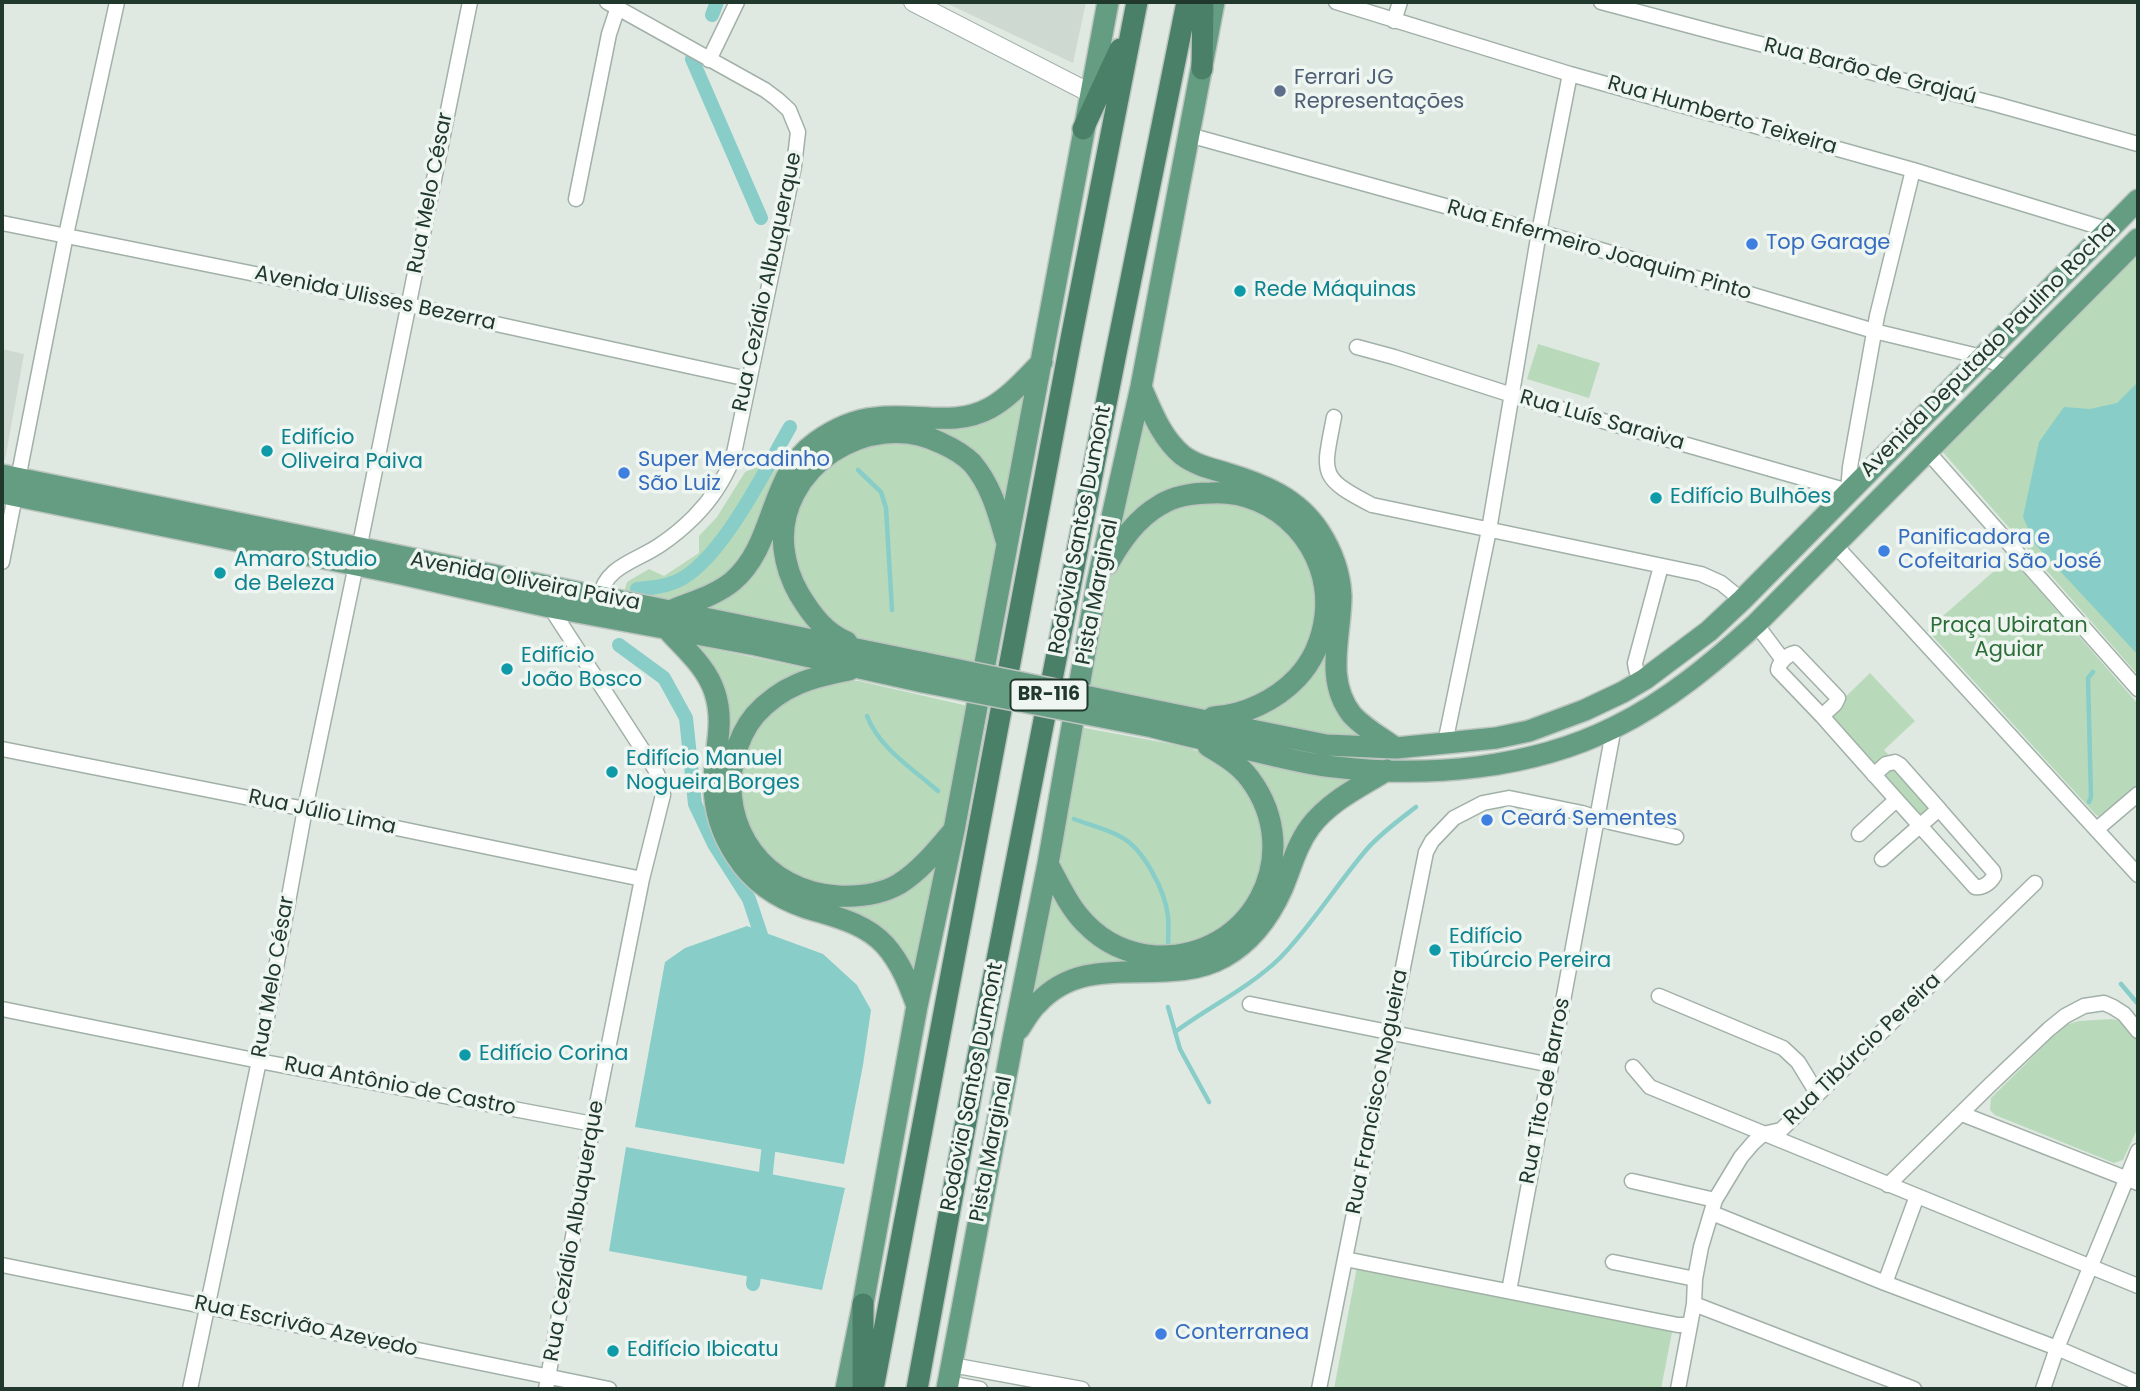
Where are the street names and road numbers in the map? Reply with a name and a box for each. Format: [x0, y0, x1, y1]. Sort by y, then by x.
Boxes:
street label: Rua Barão de Grajaú [1761, 33, 1979, 111]
street label: Rua Humberto Teixeira [1605, 71, 1839, 161]
street label: Rua Melo César [403, 110, 459, 276]
street label: Rua Cezídio Albuquerque [728, 150, 808, 414]
street label: Rua Enfermeiro Joaquim Pinto [1444, 195, 1754, 307]
street label: Avenida Deputado Paulino Rocha [1856, 217, 2122, 483]
street label: Avenida Ulisses Bezerra [252, 261, 498, 337]
street label: Rua Luís Saraiva [1517, 385, 1687, 457]
street label: Rodovia Santos Dumont [1045, 404, 1117, 656]
street label: Pista Marginal [1072, 517, 1124, 667]
street label: Avenida Oliveira Paiva [408, 547, 642, 617]
road number: BR-116 [1010, 680, 1088, 710]
street label: Rua Júlio Lima [246, 785, 398, 841]
street label: Rua Melo César [247, 894, 301, 1060]
street label: Rodovia Santos Dumont [937, 961, 1009, 1213]
street label: Rua Francisco Nogueira [1342, 967, 1414, 1217]
street label: Rua Tibúrcio Pereira [1779, 969, 1947, 1131]
street label: Rua Tito de Barros [1516, 996, 1576, 1186]
street label: Rua Antônio de Castro [282, 1052, 518, 1122]
street label: Pista Marginal [966, 1074, 1018, 1224]
street label: Rua Cezídio Albuquerque [540, 1099, 610, 1363]
street label: Rua Escrivão Azevedo [192, 1291, 420, 1363]

